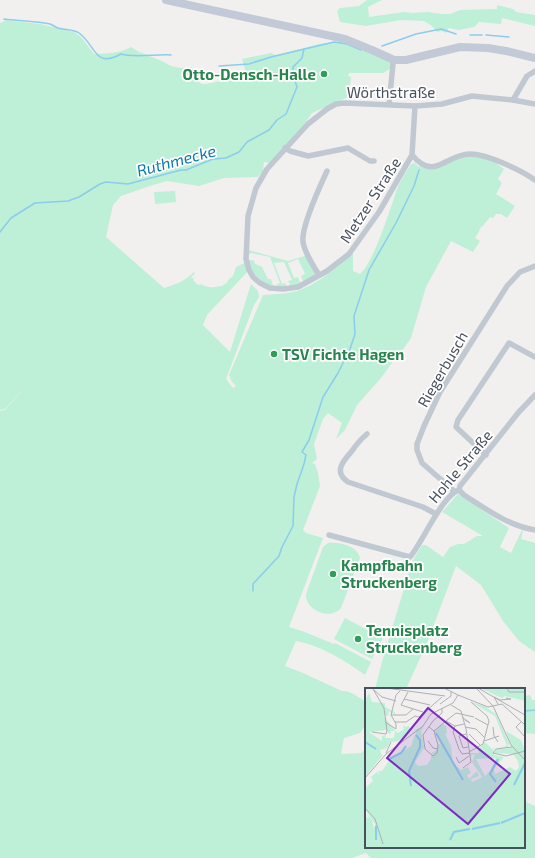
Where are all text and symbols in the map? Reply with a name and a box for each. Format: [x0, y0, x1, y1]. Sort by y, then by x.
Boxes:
place label: Otto-Densch-Halle [183, 65, 316, 83]
marker: Otto-Densch-Halle [319, 69, 329, 79]
street label: Wörthstraße [347, 83, 435, 101]
water label: Ruthmecke [134, 140, 218, 180]
street label: Metzer Straße [336, 154, 404, 246]
street label: Riegerbusch [413, 328, 471, 410]
place label: TSV Fichte Hagen [282, 345, 404, 363]
marker: TSV Fichte Hagen [269, 349, 279, 359]
street label: Hohle Straße [424, 426, 496, 506]
place label: Kampfbahn Struckenberg [341, 556, 437, 591]
marker: Kampfbahn Struckenberg [328, 569, 338, 579]
place label: Tennisplatz Struckenberg [366, 621, 462, 656]
marker: Tennisplatz Struckenberg [353, 634, 363, 644]
inset map [365, 688, 525, 848]

